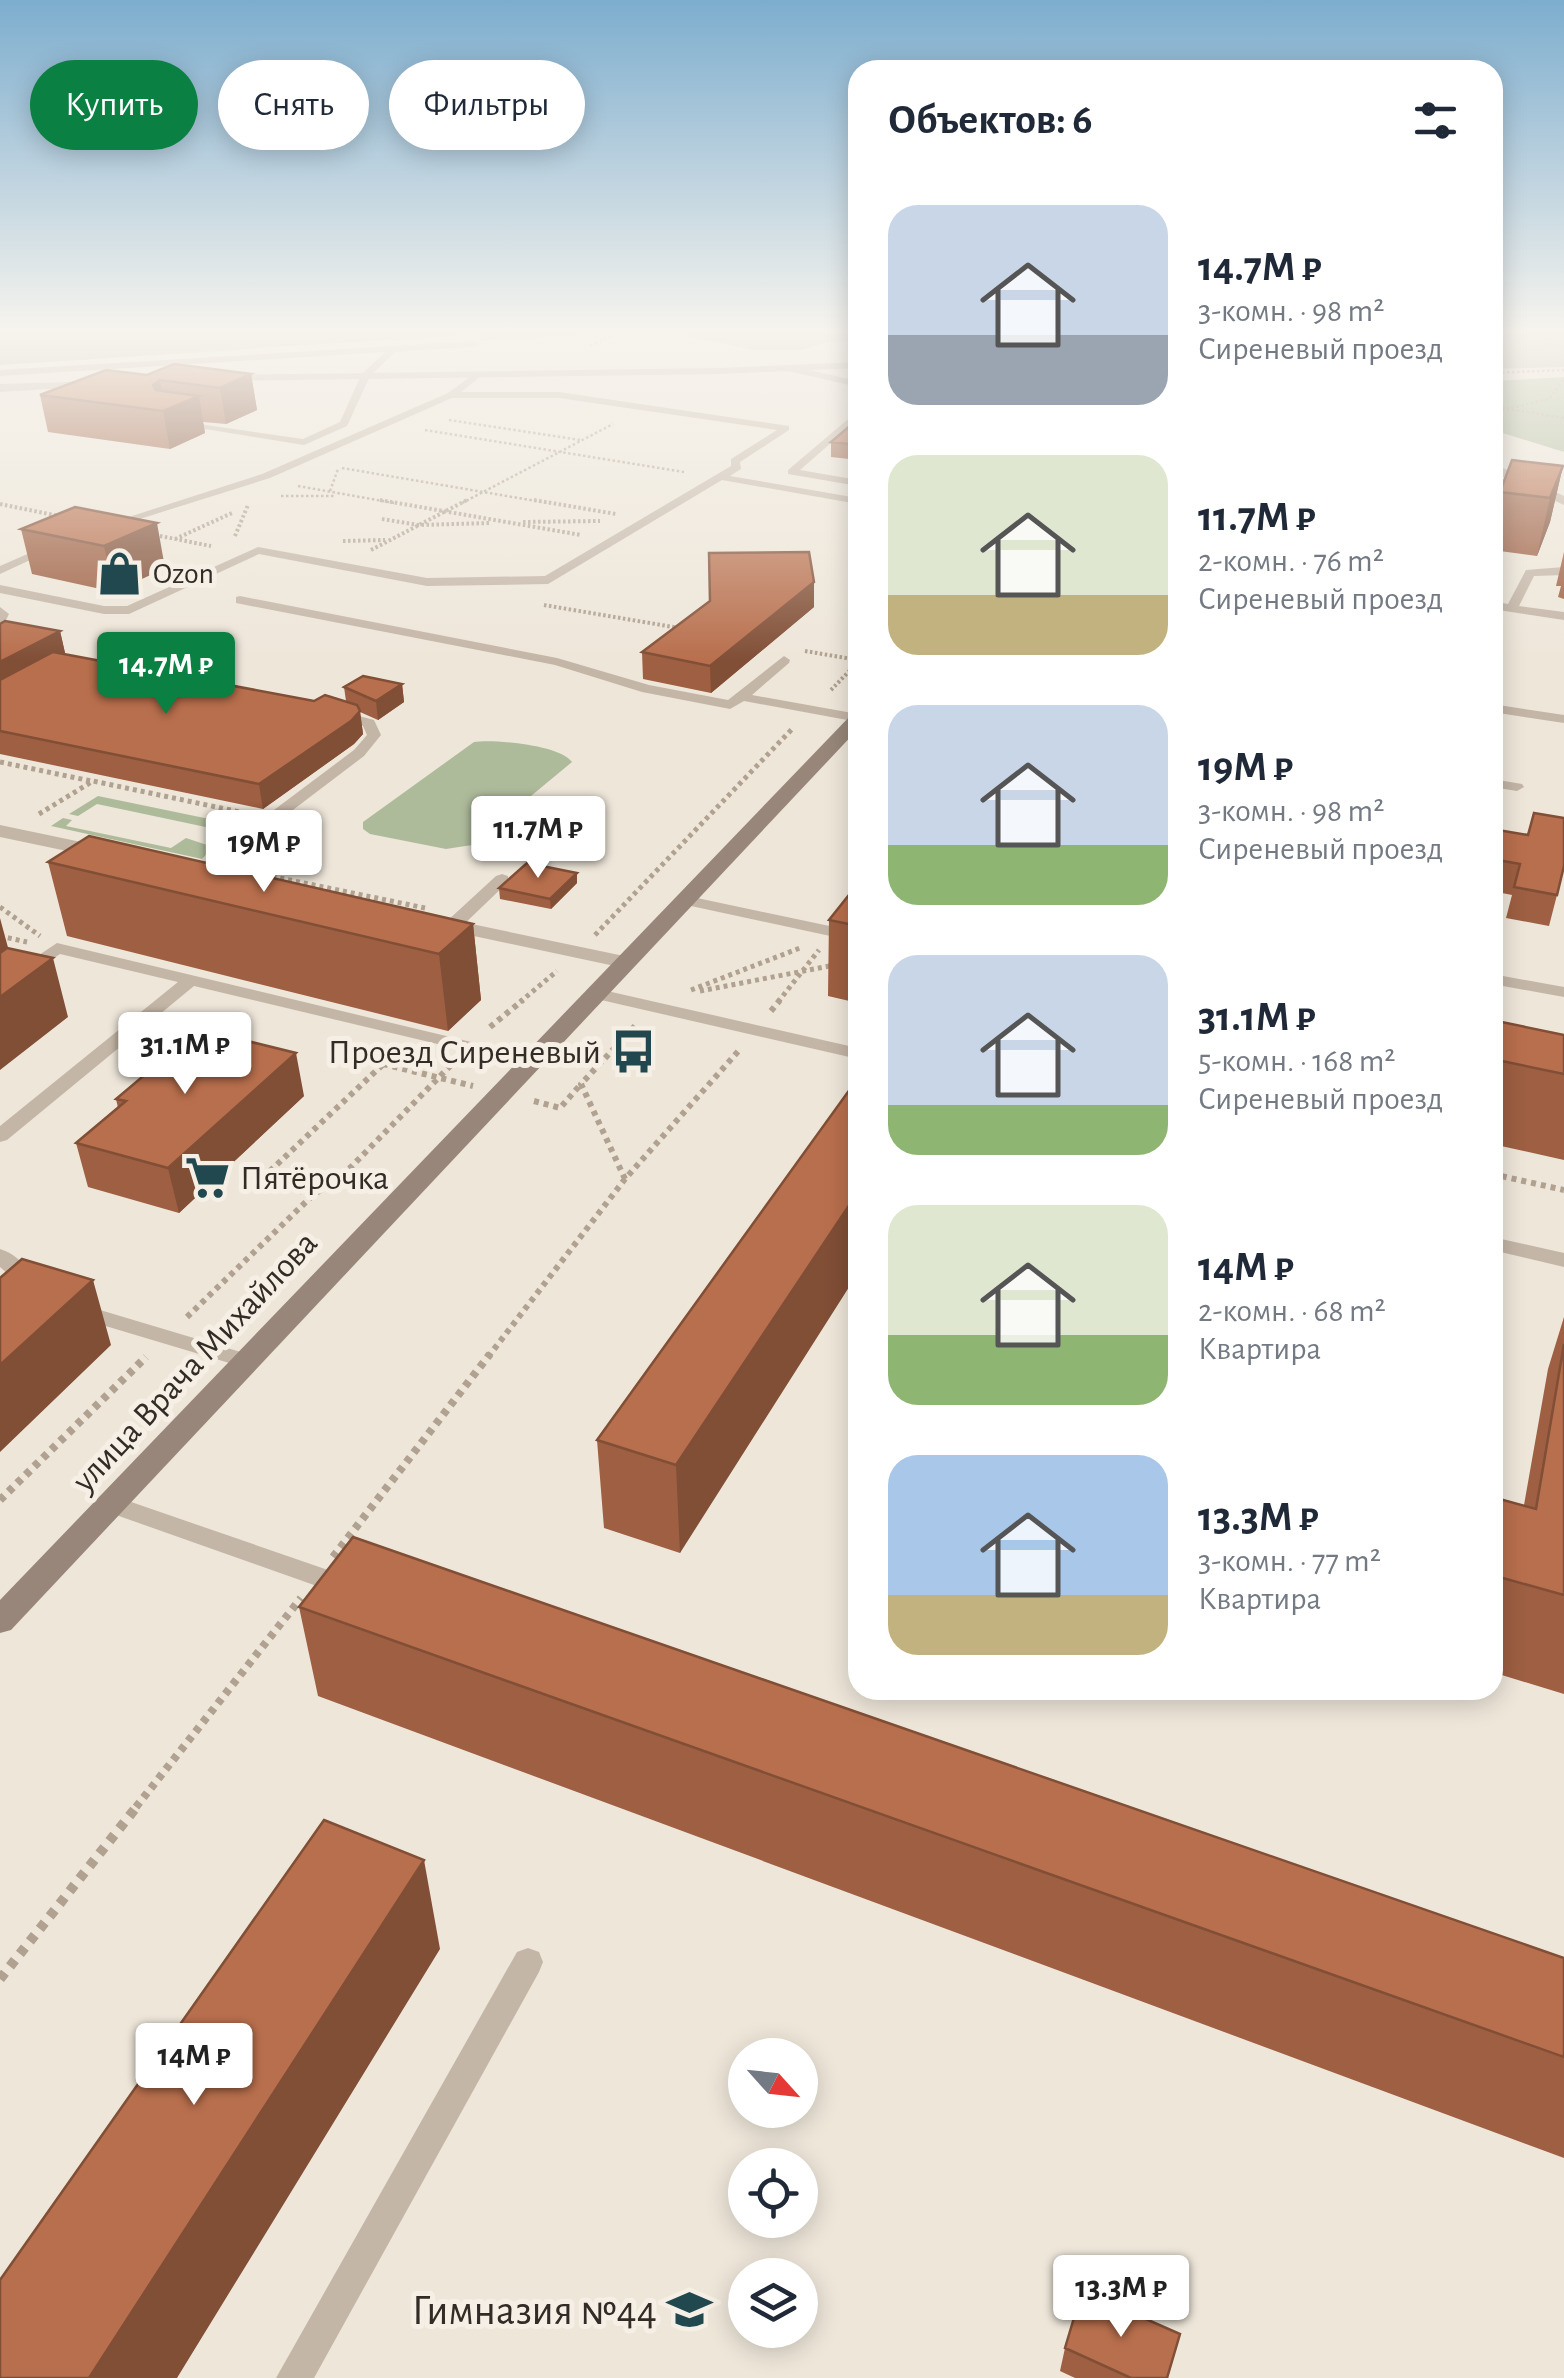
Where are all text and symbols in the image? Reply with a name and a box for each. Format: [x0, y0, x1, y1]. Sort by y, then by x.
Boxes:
chip: Купить [30, 60, 198, 150]
chip: Снять [218, 60, 369, 150]
chip: Фильтры [389, 60, 585, 150]
icon: filters [1408, 93, 1463, 148]
text: Объектов: 6 [888, 99, 1092, 141]
icon: home [968, 245, 1088, 365]
text: 14.7M ₽ [1198, 246, 1321, 288]
text: 3-комн. · 98 m² [1198, 295, 1384, 327]
text: Сиреневый проезд [1198, 333, 1443, 365]
icon: home [968, 495, 1088, 615]
text: 11.7M ₽ [1198, 496, 1315, 538]
text: 2-комн. · 76 m² [1198, 545, 1384, 577]
shop icon: Ozon [96, 549, 144, 597]
place label: Ozon [153, 559, 214, 589]
text: Сиреневый проезд [1198, 583, 1443, 615]
pin: 14.7M ₽ [74, 632, 258, 717]
text: 14.7M ₽ [119, 648, 213, 680]
icon: home [968, 745, 1088, 865]
text: 19M ₽ [1198, 746, 1293, 788]
text: 3-комн. · 98 m² [1198, 795, 1384, 827]
pin: 11.7M ₽ [446, 796, 630, 881]
pin: 19M ₽ [194, 810, 334, 895]
text: 11.7M ₽ [493, 812, 583, 844]
text: 19M ₽ [228, 826, 300, 858]
text: Сиреневый проезд [1198, 833, 1443, 865]
icon: home [968, 995, 1088, 1115]
text: 31.1M ₽ [1198, 996, 1315, 1038]
pin: 31.1M ₽ [93, 1012, 277, 1097]
bus stop icon: Проезд Сиреневый [610, 1027, 658, 1075]
text: 31.1M ₽ [140, 1028, 230, 1060]
place label: Проезд Сиреневый [328, 1035, 601, 1070]
text: 5-комн. · 168 m² [1198, 1045, 1396, 1077]
text: Сиреневый проезд [1198, 1083, 1443, 1115]
supermarket icon: Пятёрочка [183, 1153, 231, 1201]
place label: Пятёрочка [240, 1161, 389, 1196]
street label: улица Врача Михайлова [65, 1225, 324, 1500]
icon: home [968, 1245, 1088, 1365]
text: 14M ₽ [1198, 1246, 1294, 1288]
text: 2-комн. · 68 m² [1198, 1295, 1386, 1327]
text: Квартира [1198, 1333, 1321, 1365]
icon: home [968, 1495, 1088, 1615]
text: 13.3M ₽ [1198, 1496, 1318, 1538]
text: 3-комн. · 77 m² [1198, 1545, 1381, 1577]
text: Квартира [1198, 1583, 1321, 1615]
pin: 14M ₽ [124, 2023, 264, 2108]
north arrow [728, 2038, 818, 2128]
map controls [728, 2038, 818, 2348]
text: 14M ₽ [158, 2039, 230, 2071]
button: locate [728, 2148, 818, 2238]
pin: 13.3M ₽ [1029, 2255, 1213, 2340]
button: layers [728, 2258, 818, 2348]
text: 13.3M ₽ [1075, 2271, 1167, 2303]
school or university icon: Гимназия №44 [666, 2285, 714, 2333]
place label: Гимназия №44 [412, 2290, 657, 2332]

